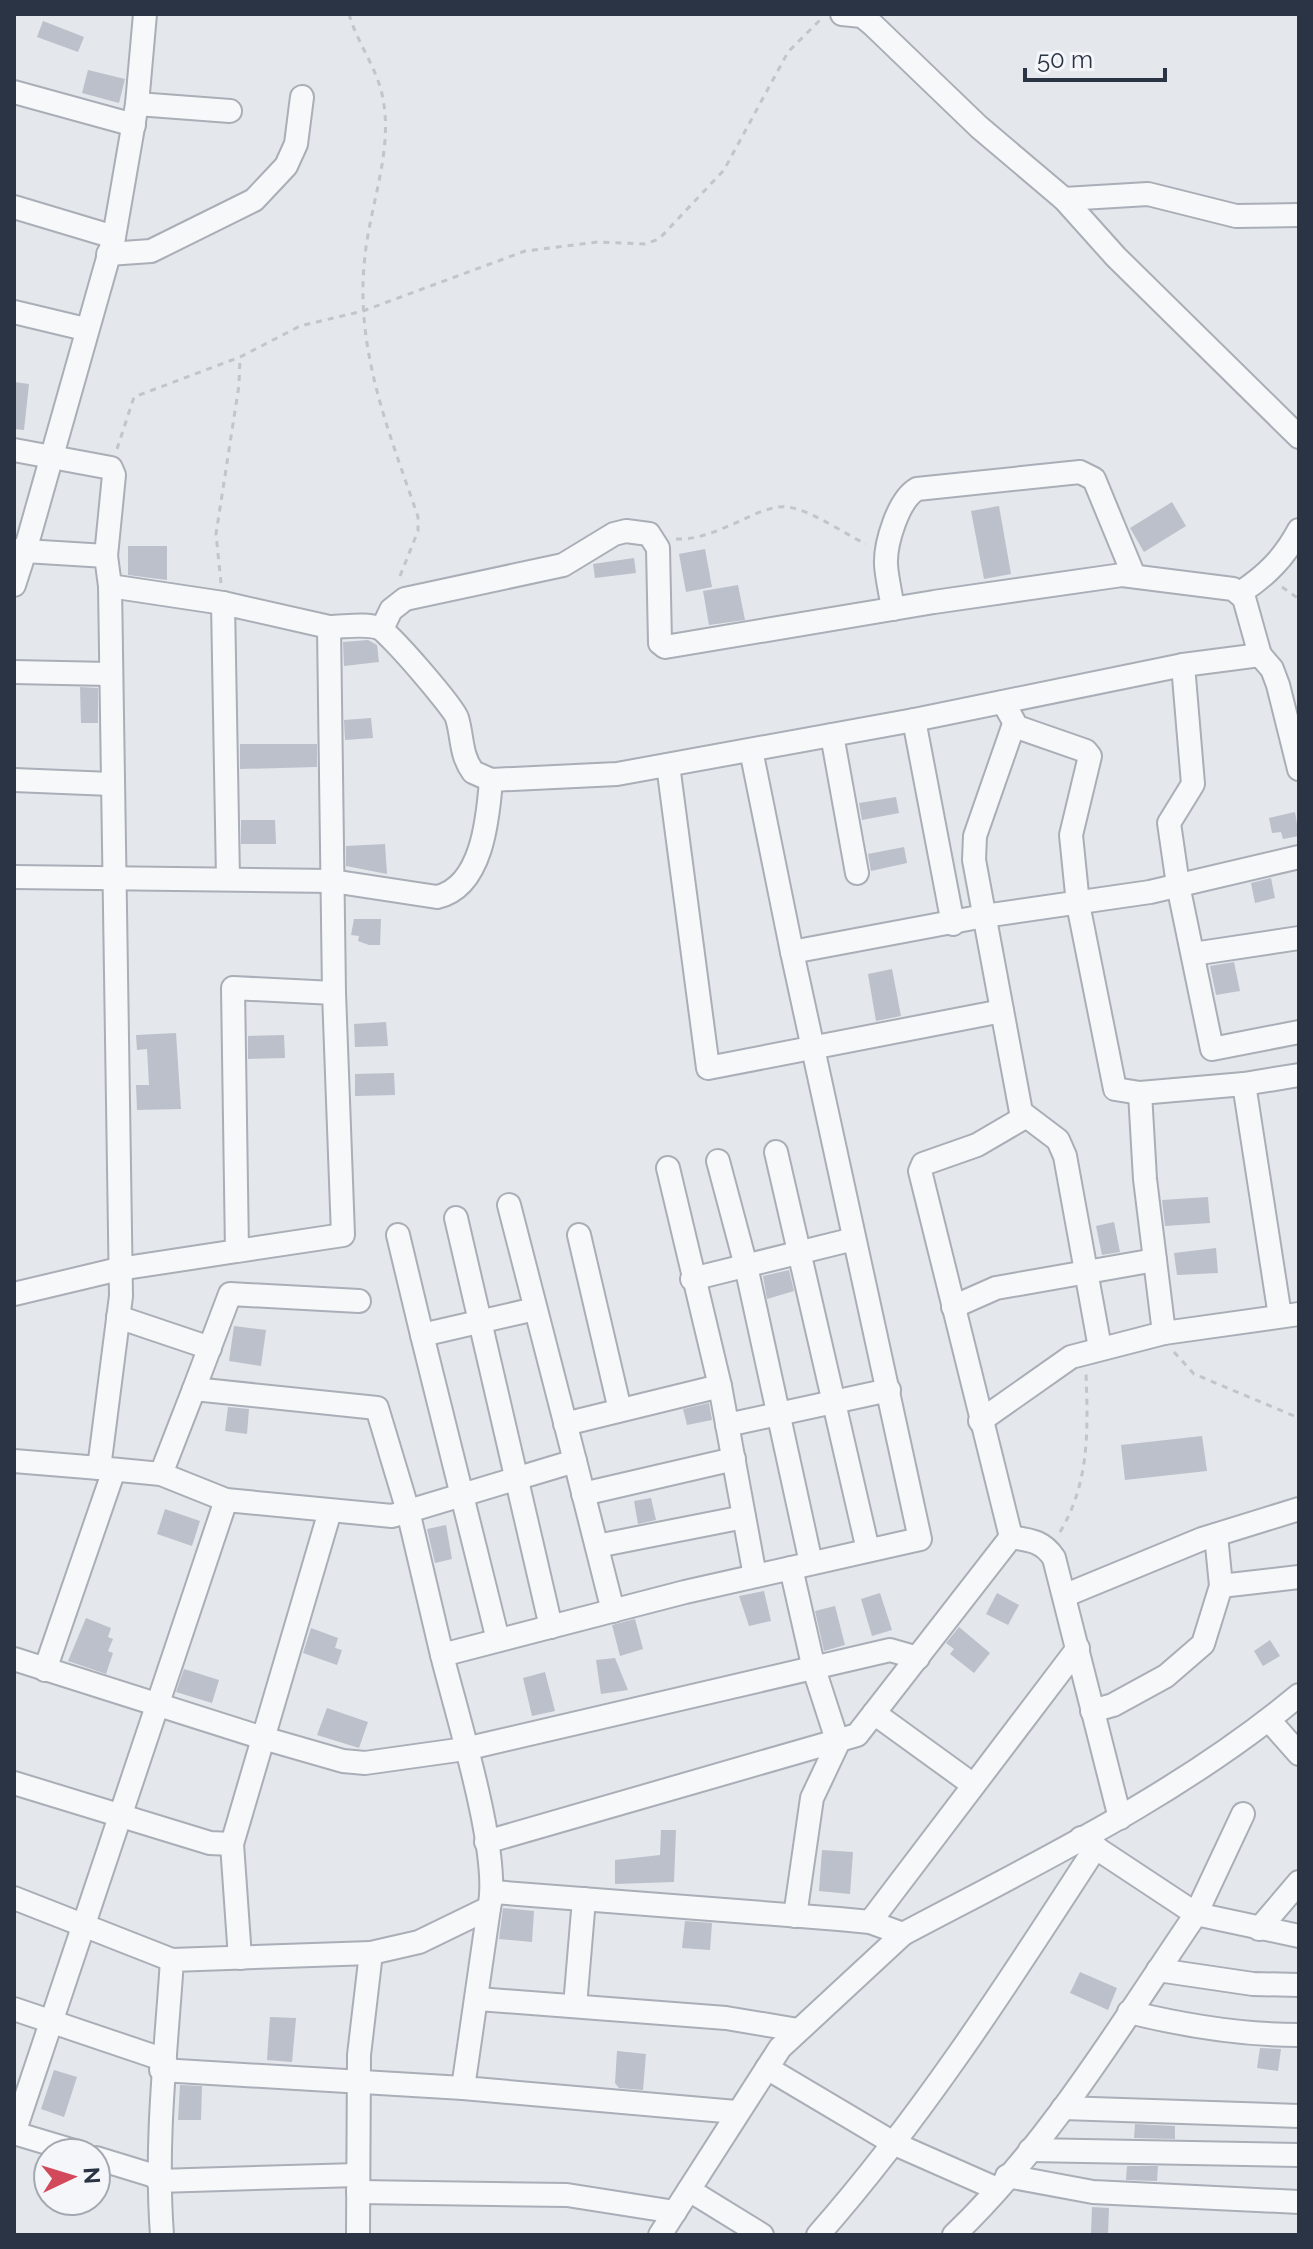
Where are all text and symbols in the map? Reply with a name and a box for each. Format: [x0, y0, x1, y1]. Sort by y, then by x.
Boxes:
scale bar [1025, 32, 1165, 82]
text: 50 m [1037, 45, 1093, 74]
north arrow [32, 2137, 112, 2217]
text: N [78, 2166, 106, 2185]

